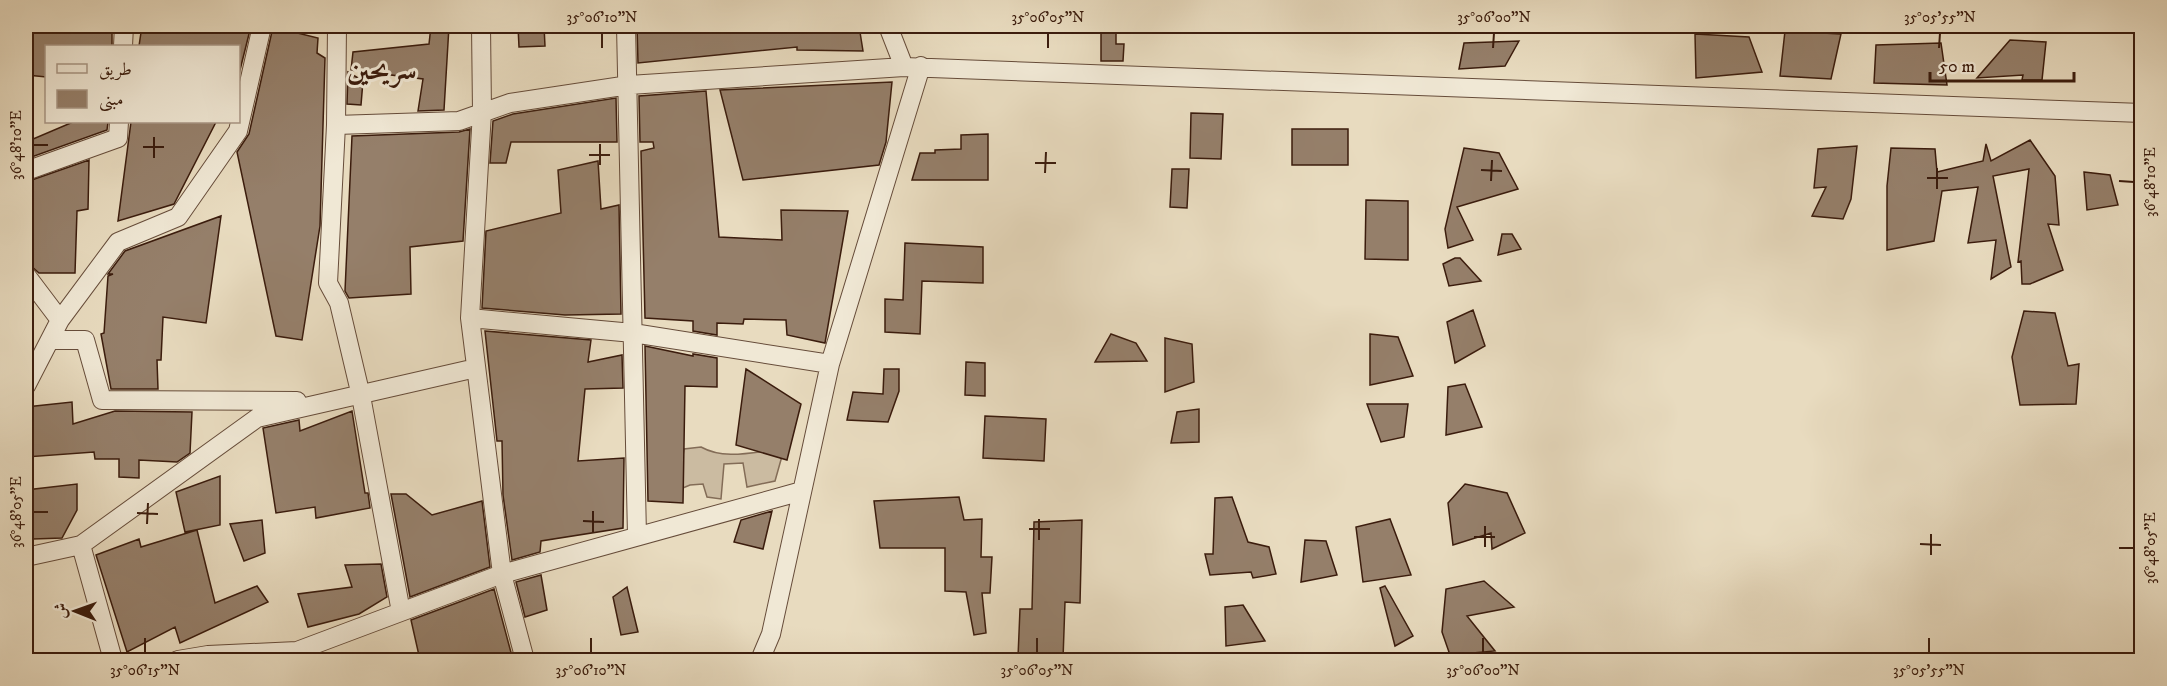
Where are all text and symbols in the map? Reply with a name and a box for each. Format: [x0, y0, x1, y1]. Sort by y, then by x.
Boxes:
text: 35°06'10"N [567, 8, 637, 27]
text: 35°06'05"N [1012, 8, 1084, 27]
text: 35°06'00"N [1457, 8, 1531, 27]
text: 35°05'55"N [1904, 8, 1976, 27]
legend [45, 45, 240, 123]
scale bar [1930, 45, 2074, 83]
district label: سريحين [347, 53, 417, 88]
text: 50 m [1939, 56, 1975, 78]
text: طريق [99, 59, 132, 81]
text: مبنى [99, 89, 124, 112]
text: 36°48'10"E [7, 110, 26, 180]
text: 36°48'10"E [2141, 147, 2160, 217]
text: 36°48'05"E [7, 476, 26, 548]
text: 36°48'05"E [2141, 512, 2160, 584]
north arrow [45, 581, 105, 641]
text: ش [51, 603, 71, 619]
text: 35°06'15"N [110, 661, 180, 680]
text: 35°06'10"N [556, 661, 626, 680]
text: 35°06'05"N [1001, 661, 1073, 680]
text: 35°06'00"N [1446, 661, 1520, 680]
text: 35°05'55"N [1893, 661, 1965, 680]

